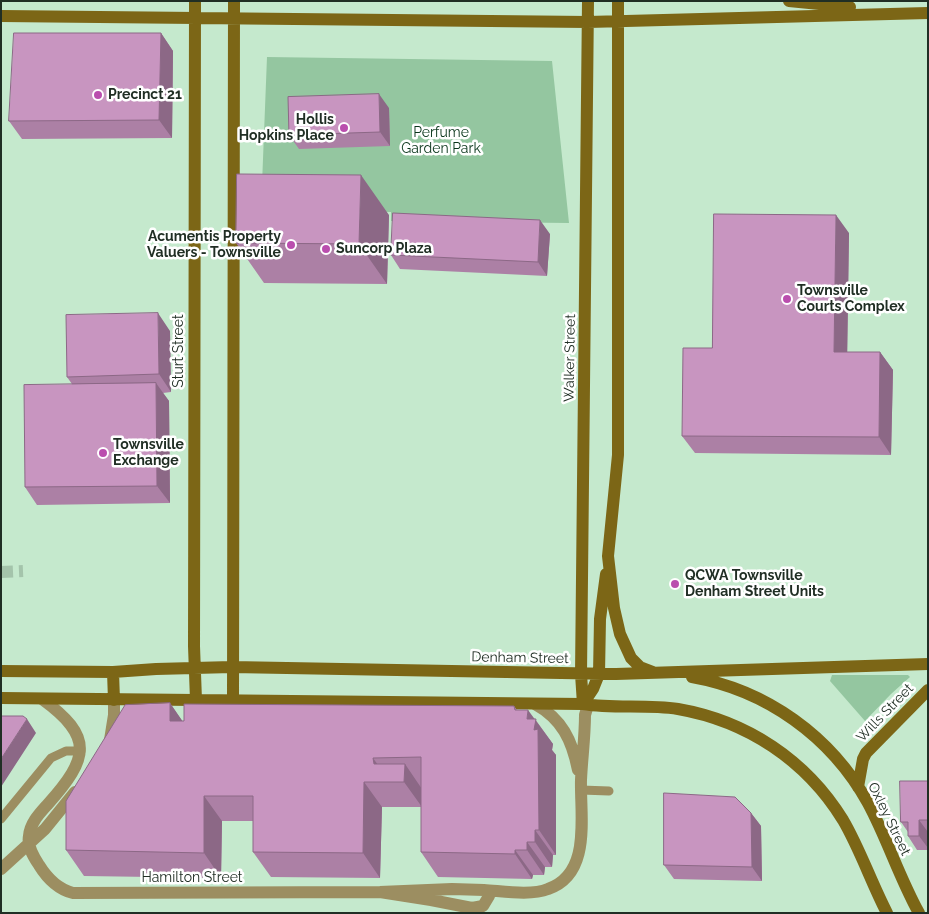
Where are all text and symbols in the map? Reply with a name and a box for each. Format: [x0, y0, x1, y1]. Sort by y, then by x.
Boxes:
place label: Precinct 21 [108, 87, 182, 103]
marker: Precinct 21 [92, 89, 104, 101]
place label: Hollis Hopkins Place [239, 112, 334, 144]
marker: Hollis Hopkins Place [338, 122, 350, 134]
park label: Perfume Garden Park [401, 125, 481, 158]
place label: Acumentis Property Valuers - Townsville [147, 229, 281, 262]
marker: Acumentis Property Valuers - Townsville [285, 239, 297, 251]
place label: Suncorp Plaza [336, 241, 432, 257]
marker: Suncorp Plaza [320, 243, 332, 255]
place label: Townsville Courts Complex [797, 283, 905, 316]
marker: Townsville Courts Complex [781, 293, 793, 305]
street label: Sturt Street [171, 314, 187, 388]
street label: Walker Street [561, 314, 579, 402]
place label: Townsville Exchange [113, 437, 184, 470]
marker: Townsville Exchange [97, 447, 109, 459]
place label: QCWA Townsville Denham Street Units [685, 568, 824, 600]
marker: QCWA Townsville Denham Street Units [669, 578, 681, 590]
street label: Denham Street [471, 649, 569, 667]
street label: Wills Street [853, 680, 917, 746]
street label: Oxley Street [864, 780, 914, 858]
street label: Hamilton Street [141, 870, 243, 886]

